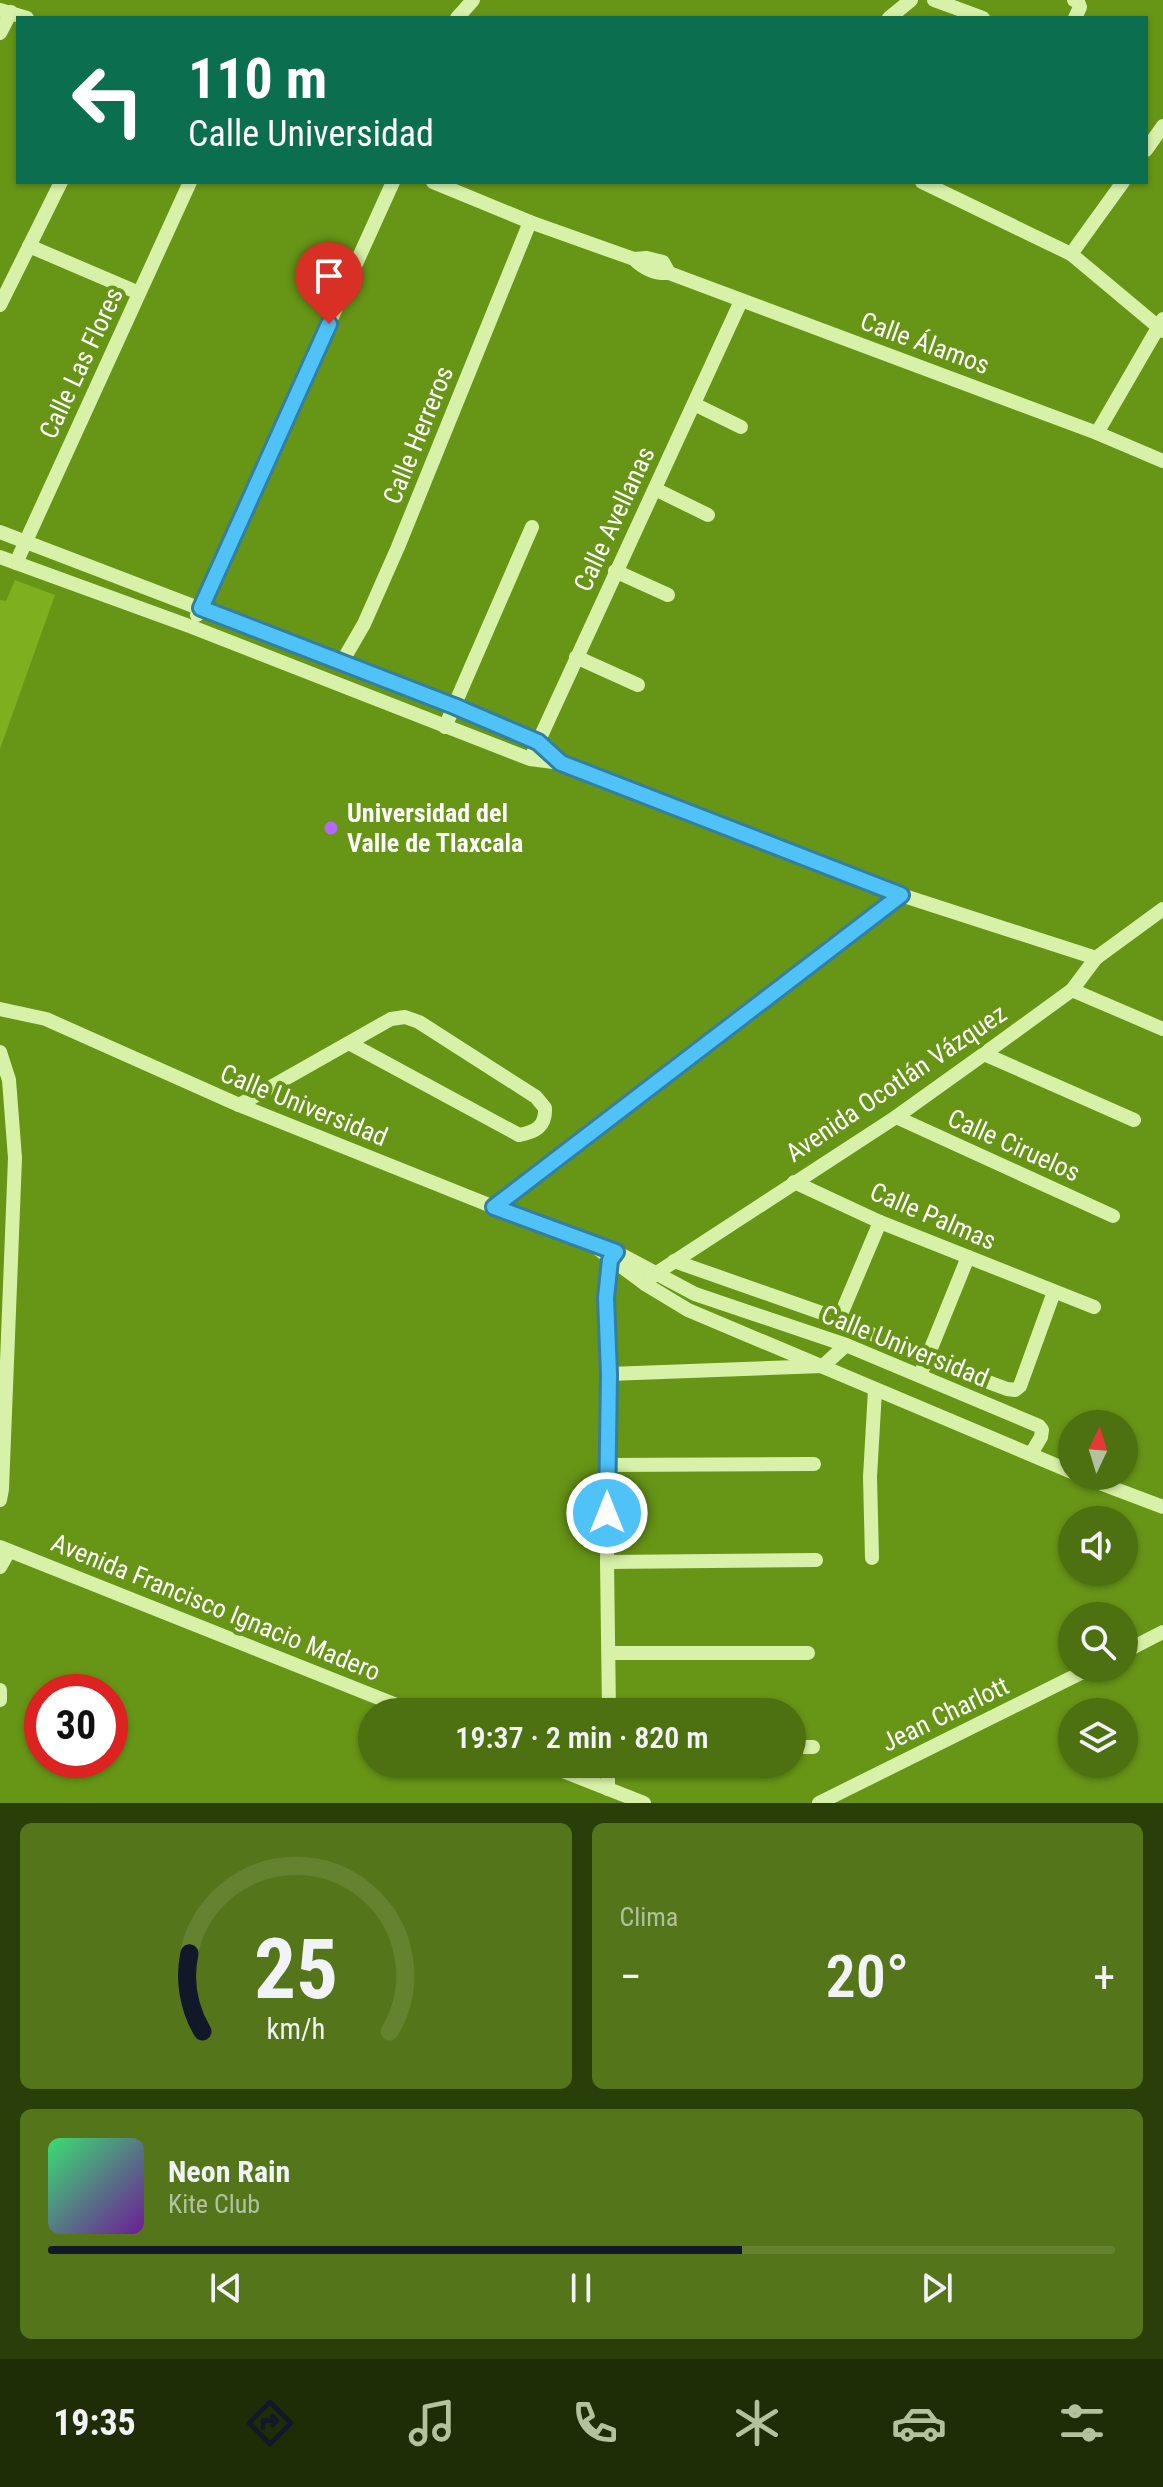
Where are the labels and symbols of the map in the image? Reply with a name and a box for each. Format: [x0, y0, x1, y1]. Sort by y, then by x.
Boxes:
pin [295, 242, 363, 324]
street label: Calle Las Flores [33, 283, 129, 443]
street label: Calle Álamos [856, 306, 994, 380]
street label: Calle Herreros [377, 362, 459, 508]
street label: Calle Avellanas [567, 442, 661, 596]
place label: Universidad del Valle de Tlaxcala [347, 798, 523, 858]
marker: Universidad del Valle de Tlaxcala [322, 819, 340, 837]
street label: Avenida Ocotlán Vázquez [780, 998, 1012, 1168]
street label: Calle Universidad [216, 1058, 392, 1152]
street label: Calle Ciruelos [943, 1103, 1085, 1187]
street label: Calle Palmas [866, 1176, 1000, 1256]
street label: Calle Universidad [817, 1299, 993, 1393]
north arrow [1058, 1410, 1138, 1490]
position arrow [565, 1471, 649, 1555]
street label: Avenida Francisco Ignacio Madero [47, 1527, 385, 1687]
street label: Jean Charlott [876, 1670, 1014, 1758]
speed limit sign: 30 [24, 1674, 128, 1778]

